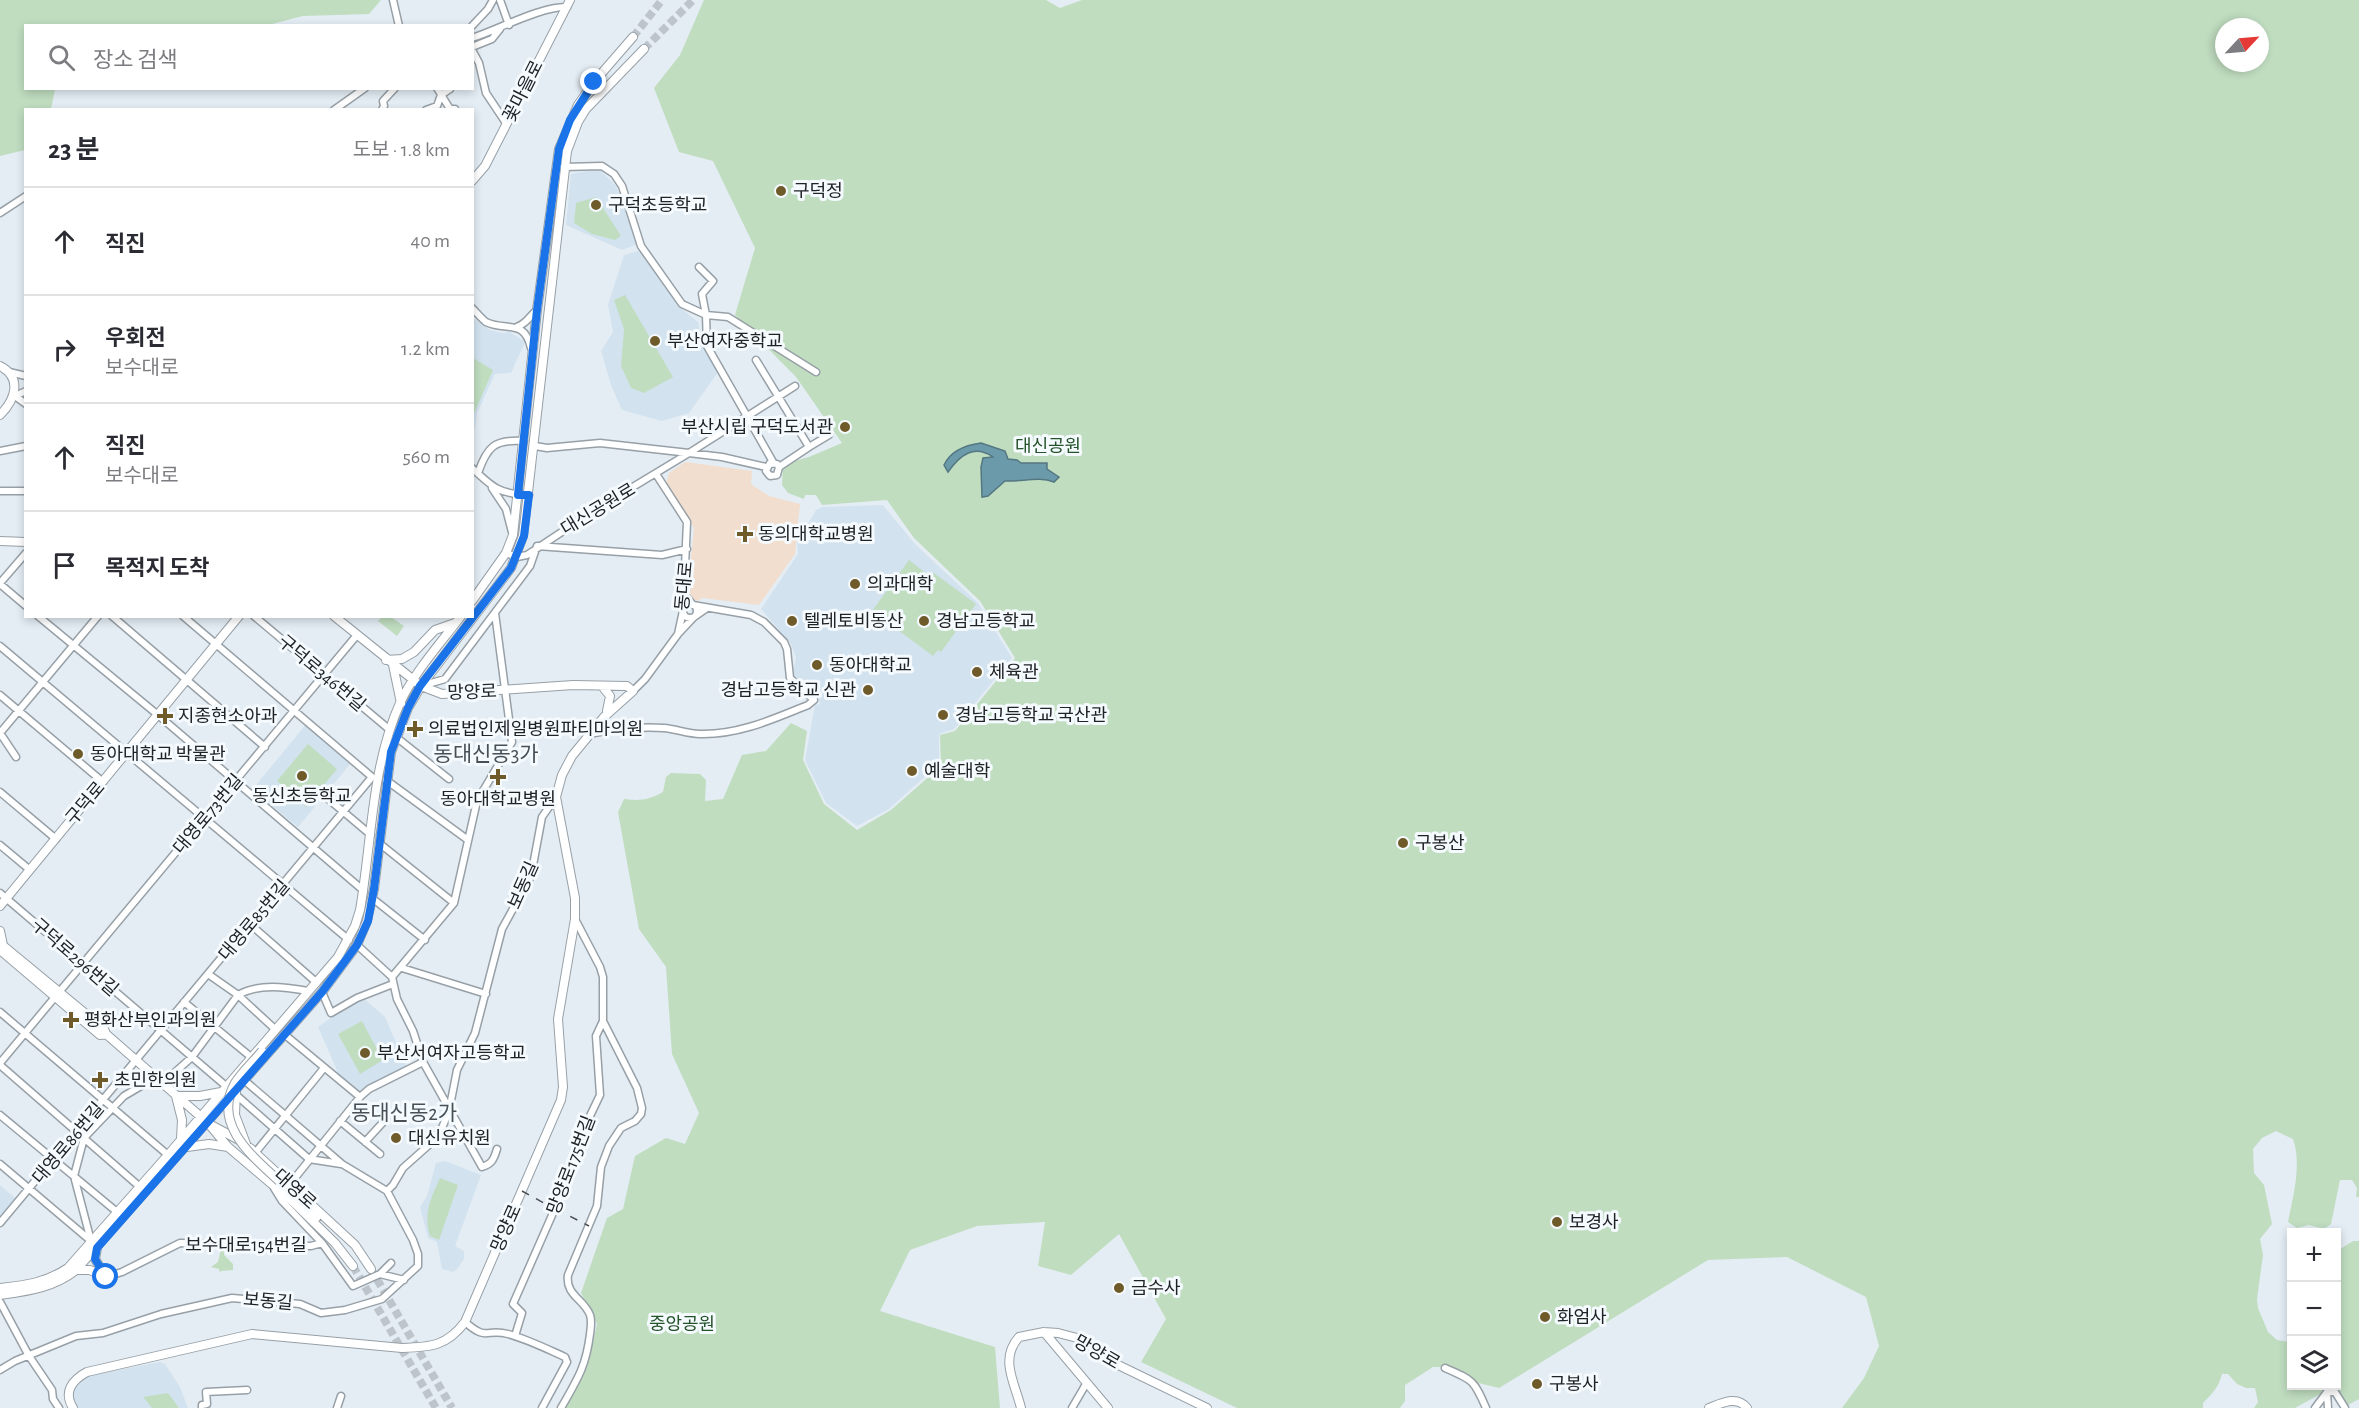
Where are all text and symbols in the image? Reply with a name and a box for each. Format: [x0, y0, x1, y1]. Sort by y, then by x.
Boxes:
north arrow [2215, 18, 2269, 72]
search box [24, 24, 474, 90]
icon: search [45, 41, 78, 74]
text: 장소 검색 [93, 49, 178, 71]
street label: 꽃마을로 [500, 57, 547, 125]
route end [580, 68, 606, 94]
text: 23 분 [48, 137, 99, 163]
text: 도보 · 1.8 km [353, 140, 450, 160]
place label: 구덕정 [793, 181, 843, 201]
marker: 구덕정 [774, 184, 788, 198]
place label: 구덕초등학교 [608, 195, 707, 215]
marker: 구덕초등학교 [589, 198, 603, 212]
icon: ahead [48, 225, 81, 258]
text: 40 m [411, 231, 450, 251]
text: 직진 [105, 233, 145, 255]
text: 우회전 [105, 327, 166, 349]
place label: 부산여자중학교 [667, 332, 783, 351]
icon: right [48, 333, 81, 366]
marker: 부산여자중학교 [648, 334, 662, 348]
text: 1.2 km [401, 339, 450, 359]
text: 보수대로 [105, 358, 179, 378]
place label: 부산시립 구덕도서관 [681, 417, 833, 437]
marker: 부산시립 구덕도서관 [838, 420, 852, 434]
text: 직진 [105, 435, 145, 457]
park label: 대신공원 [1015, 437, 1081, 456]
icon: ahead [48, 441, 81, 474]
text: 560 m [402, 447, 450, 467]
text: 보수대로 [105, 466, 179, 486]
street label: 대신공원로 [558, 480, 639, 539]
place label: 동의대학교병원 [758, 524, 874, 544]
marker: 동의대학교병원 [736, 525, 754, 543]
icon: arrive [48, 549, 81, 582]
text: 목적지 도착 [105, 557, 210, 579]
street label: 동대로 [673, 560, 696, 612]
place label: 의과대학 [867, 574, 933, 594]
marker: 의과대학 [848, 577, 862, 591]
place label: 텔레토비동산 [804, 611, 903, 631]
place label: 경남고등학교 [936, 612, 1035, 631]
marker: 텔레토비동산 [785, 614, 799, 628]
marker: 경남고등학교 [917, 614, 931, 628]
street label: 구덕로346번길 [274, 631, 370, 715]
place label: 동아대학교 [829, 656, 912, 675]
marker: 동아대학교 [810, 658, 824, 672]
place label: 체육관 [989, 662, 1039, 682]
marker: 체육관 [970, 665, 984, 679]
street label: 망양로 [447, 681, 497, 703]
place label: 경남고등학교 신관 [721, 681, 856, 700]
marker: 경남고등학교 신관 [861, 683, 875, 697]
place label: 지종현소아과 [178, 706, 278, 726]
place label: 경남고등학교 국산관 [955, 706, 1107, 725]
marker: 지종현소아과 [156, 707, 174, 725]
marker: 경남고등학교 국산관 [936, 708, 950, 722]
place label: 의료법인제일병원파티마의원 [428, 719, 643, 739]
marker: 의료법인제일병원파티마의원 [406, 720, 424, 738]
district label: 동대신동3가 [433, 743, 539, 765]
place label: 동아대학교 박물관 [90, 744, 226, 764]
marker: 동아대학교 박물관 [71, 747, 85, 761]
place label: 예술대학 [924, 761, 990, 781]
marker: 예술대학 [905, 764, 919, 778]
marker: 동아대학교병원 [489, 768, 507, 786]
marker: 동신초등학교 [295, 769, 309, 783]
street label: 대영로73번길 [170, 771, 247, 858]
street label: 구덕로 [61, 778, 109, 828]
place label: 동신초등학교 [252, 787, 352, 806]
place label: 동아대학교병원 [440, 790, 556, 809]
place label: 구봉산 [1415, 834, 1465, 853]
marker: 구봉산 [1396, 836, 1410, 850]
street label: 보동길 [505, 859, 542, 912]
street label: 대영로85번길 [215, 876, 293, 964]
street label: 구덕로296번길 [28, 914, 122, 1000]
place label: 평화산부인과의원 [84, 1010, 216, 1030]
marker: 평화산부인과의원 [62, 1011, 80, 1029]
place label: 부산서여자고등학교 [377, 1044, 526, 1063]
marker: 부산서여자고등학교 [358, 1046, 372, 1060]
place label: 초민한의원 [114, 1070, 197, 1090]
marker: 초민한의원 [91, 1071, 109, 1089]
street label: 대영로86번길 [29, 1099, 108, 1188]
district label: 동대신동2가 [351, 1102, 457, 1124]
street label: 망양로175번길 [543, 1113, 599, 1217]
place label: 대신유치원 [408, 1128, 491, 1148]
marker: 대신유치원 [389, 1131, 403, 1145]
street label: 대영로 [270, 1166, 319, 1213]
street label: 망양로 [487, 1201, 525, 1255]
place label: 보경사 [1569, 1213, 1619, 1232]
marker: 보경사 [1550, 1215, 1564, 1229]
map controls [2287, 1228, 2341, 1390]
button: + [2287, 1228, 2341, 1282]
street label: 보수대로154번길 [185, 1236, 307, 1255]
route start [92, 1263, 118, 1289]
place label: 금수사 [1131, 1279, 1181, 1298]
marker: 금수사 [1112, 1281, 1126, 1295]
button: − [2287, 1282, 2341, 1336]
street label: 보동길 [242, 1290, 294, 1313]
place label: 화엄사 [1557, 1307, 1607, 1327]
marker: 화엄사 [1538, 1310, 1552, 1324]
park label: 중앙공원 [649, 1314, 715, 1334]
street label: 망양로 [1070, 1331, 1124, 1373]
button: layers [2287, 1336, 2341, 1390]
place label: 구봉사 [1549, 1375, 1599, 1394]
marker: 구봉사 [1530, 1377, 1544, 1391]

